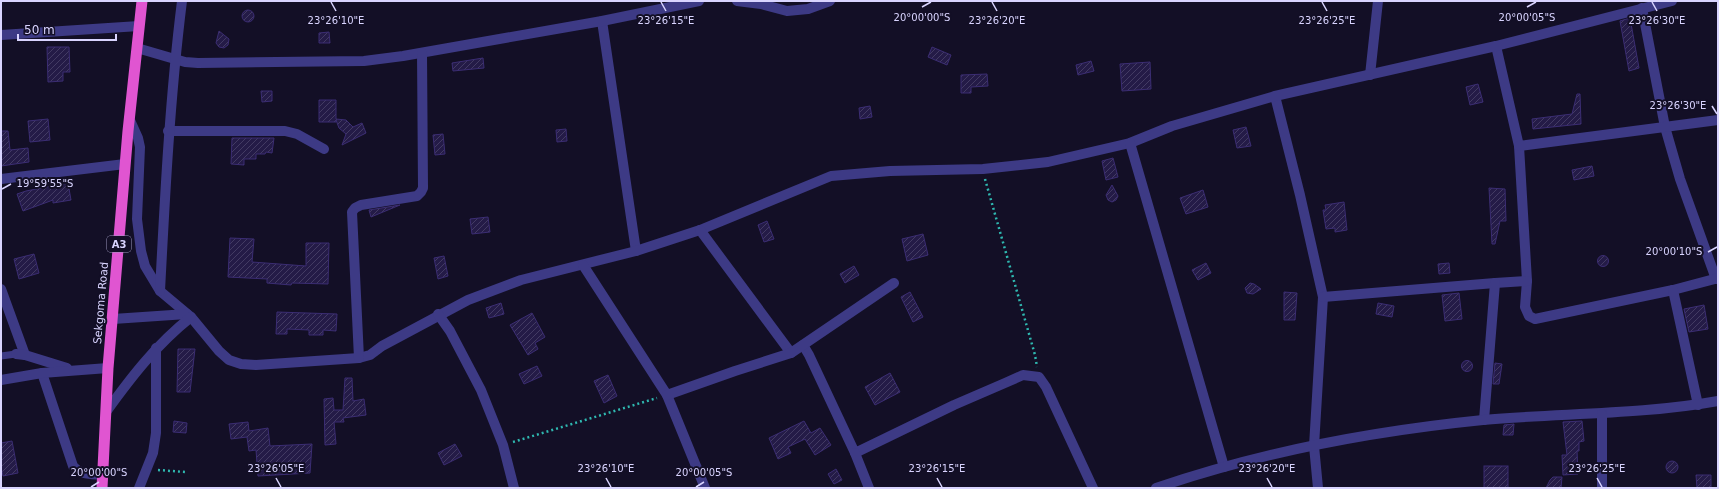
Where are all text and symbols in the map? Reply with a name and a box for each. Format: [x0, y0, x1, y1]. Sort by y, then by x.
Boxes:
text: 20°00'00"S [894, 12, 950, 23]
text: 20°00'05"S [1499, 12, 1555, 23]
text: 23°26'10"E [308, 15, 364, 26]
text: 23°26'15"E [638, 15, 694, 26]
text: 23°26'20"E [969, 15, 1025, 26]
text: 23°26'25"E [1299, 15, 1355, 26]
text: 23°26'30"E [1629, 15, 1685, 26]
scale bar [18, 16, 116, 42]
text: 50 m [24, 23, 55, 37]
text: 23°26'30"E [1650, 100, 1706, 111]
text: 19°59'55"S [17, 178, 73, 189]
road number: A3 [107, 236, 131, 252]
text: 20°00'10"S [1646, 246, 1702, 257]
street label: Sekgoma Road [91, 261, 111, 345]
text: 23°26'05"E [248, 463, 304, 474]
text: 23°26'10"E [578, 463, 634, 474]
text: 23°26'15"E [909, 463, 965, 474]
text: 23°26'20"E [1239, 463, 1295, 474]
text: 23°26'25"E [1569, 463, 1625, 474]
text: 20°00'00"S [71, 467, 127, 478]
text: 20°00'05"S [676, 467, 732, 478]

